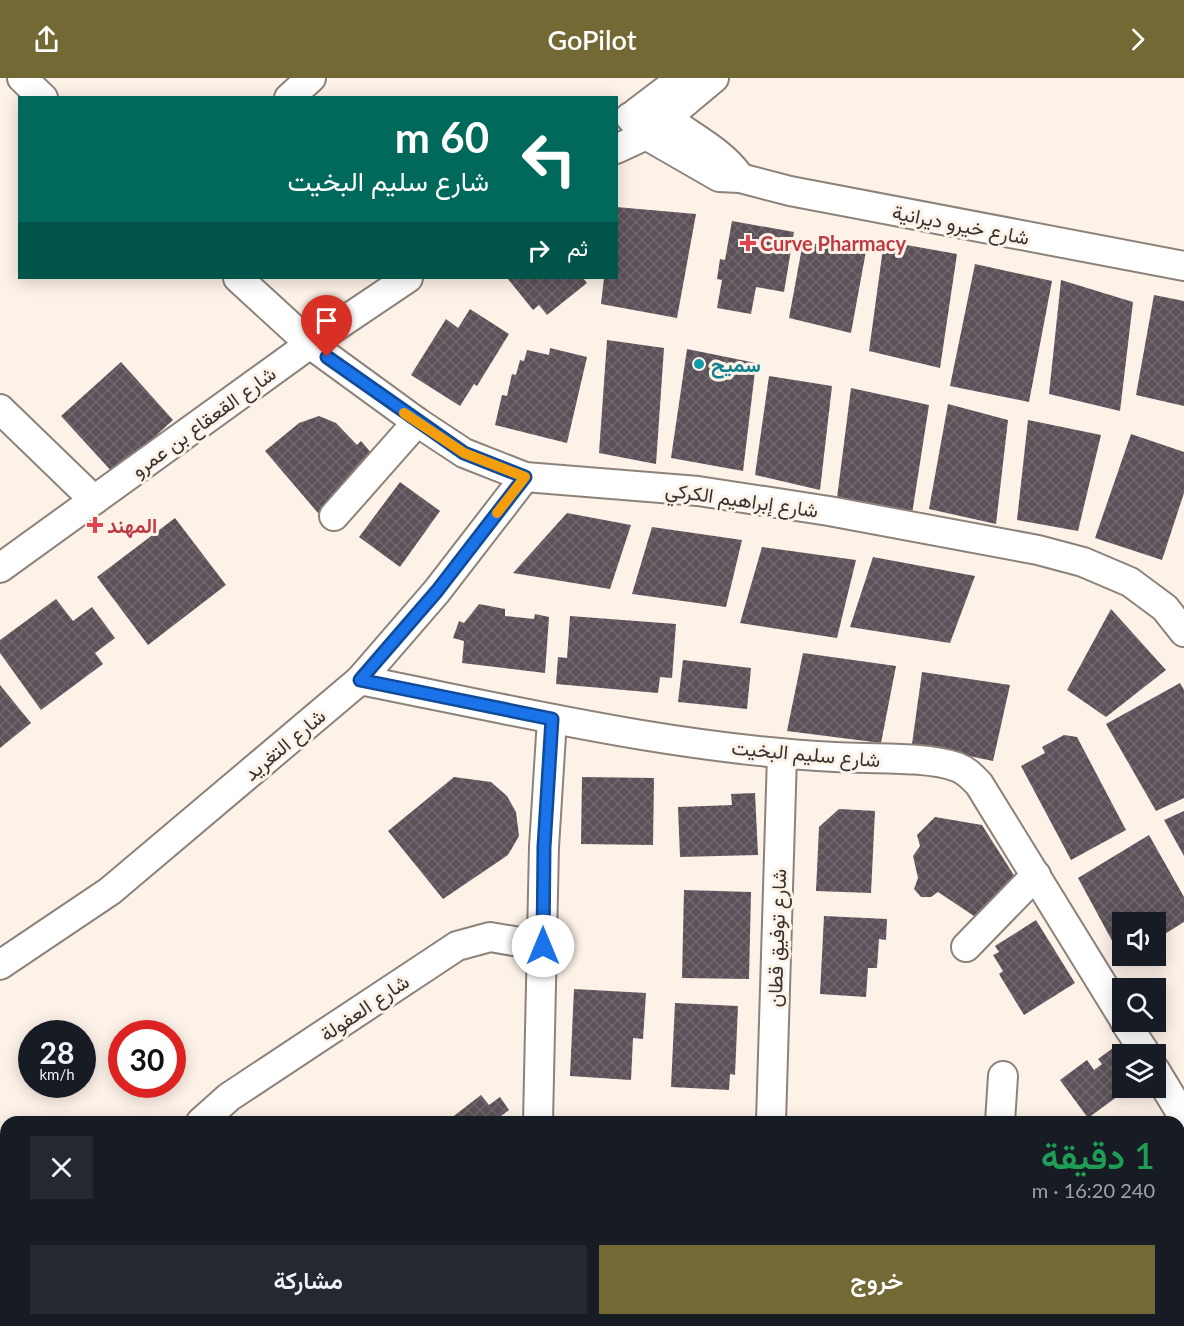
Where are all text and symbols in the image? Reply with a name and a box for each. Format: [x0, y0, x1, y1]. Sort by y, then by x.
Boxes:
icon: share [30, 23, 63, 56]
text: GoPilot [547, 23, 637, 56]
icon: forward [1121, 23, 1154, 56]
text: 60 m [395, 112, 489, 162]
icon: left [510, 120, 588, 198]
text: شارع سليم البخيت [287, 164, 489, 197]
street label: شارع خيرو ديرانية [890, 199, 1031, 252]
place label: Curve Pharmacy [760, 231, 906, 255]
icon: right [522, 234, 555, 267]
text: ثم [567, 234, 588, 261]
marker: Curve Pharmacy [741, 236, 755, 250]
pin [301, 295, 352, 357]
icon: arrive [310, 304, 343, 337]
place label: سميح [711, 352, 761, 379]
marker: سميح [692, 357, 706, 371]
street label: شارع القعقاع بن عمرو [126, 361, 282, 484]
street label: شارع إبراهيم الكركي [663, 476, 820, 528]
place label: المهند [107, 513, 157, 539]
marker: المهند [88, 518, 102, 532]
street label: شارع التغريد [238, 703, 332, 787]
street label: شارع سليم البخيت [730, 735, 881, 774]
street label: شارع توفيق قطان [762, 868, 793, 1008]
map controls [1112, 912, 1166, 1098]
button: sound [1112, 912, 1166, 966]
position arrow [511, 914, 575, 978]
street label: شارع العفولة [315, 968, 415, 1048]
button: search [1112, 978, 1166, 1032]
speed limit sign: 30 [108, 1020, 186, 1098]
text: 28 [40, 1034, 74, 1070]
button: layers [1112, 1044, 1166, 1098]
text: km/h [39, 1065, 75, 1083]
text: 1 دقيقة [1041, 1133, 1155, 1177]
button: close [30, 1136, 93, 1199]
text: 240 m · 16:20 [1032, 1178, 1155, 1202]
button: مشاركة [30, 1245, 587, 1314]
button: خروج [599, 1245, 1155, 1314]

